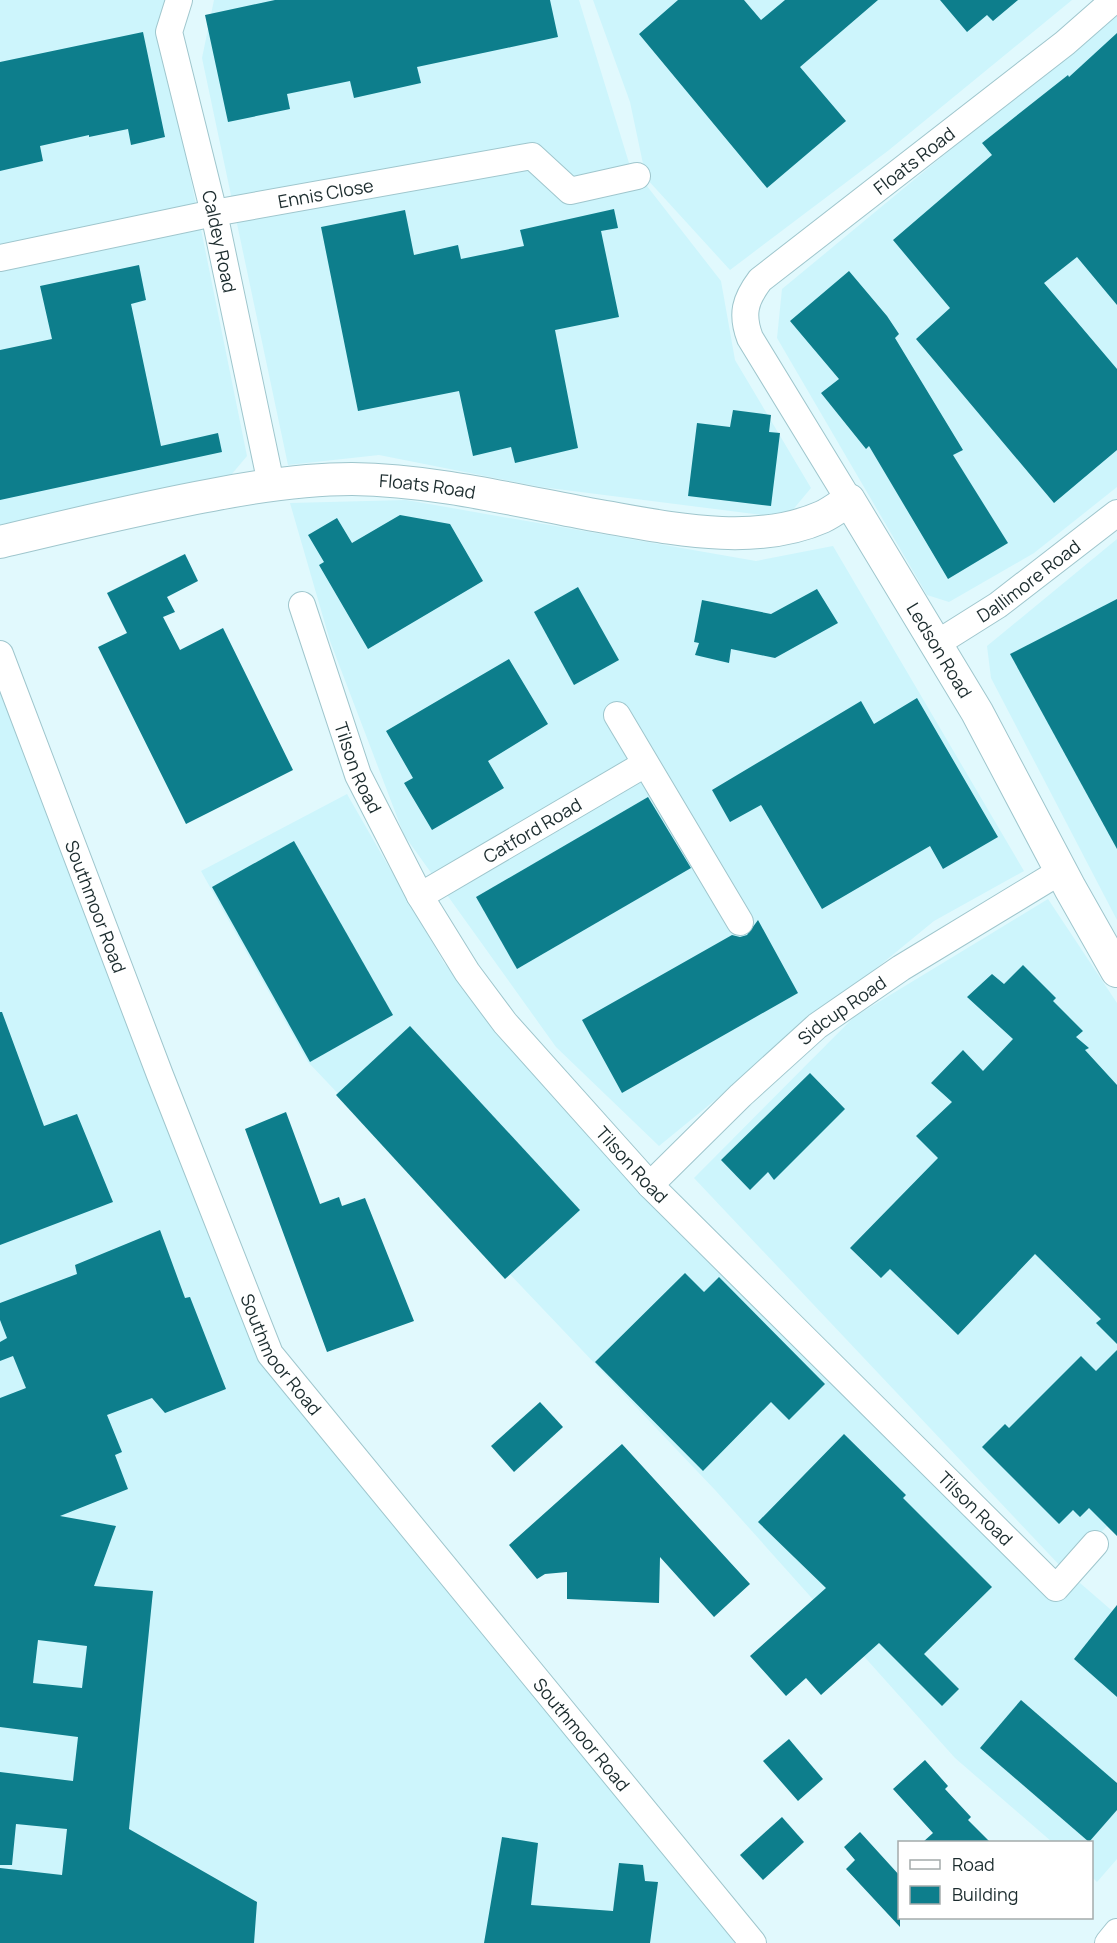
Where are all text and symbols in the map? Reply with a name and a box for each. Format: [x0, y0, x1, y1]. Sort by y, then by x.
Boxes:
street label: Floats Road [868, 121, 960, 200]
street label: Ennis Close [276, 173, 375, 213]
street label: Caldey Road [197, 188, 242, 295]
street label: Floats Road [378, 468, 477, 504]
street label: Dallimore Road [972, 534, 1085, 627]
street label: Ledson Road [902, 598, 978, 702]
street label: Tilson Road [329, 719, 387, 817]
street label: Catford Road [479, 792, 586, 868]
street label: Southmoor Road [60, 837, 132, 976]
street label: Sidcup Road [792, 970, 891, 1050]
street label: Tilson Road [591, 1121, 673, 1208]
street label: Southmoor Road [235, 1290, 327, 1420]
street label: Tilson Road [933, 1466, 1018, 1551]
street label: Southmoor Road [528, 1673, 635, 1796]
legend [898, 1841, 1093, 1919]
text: Road [952, 1852, 995, 1876]
text: Building [952, 1882, 1018, 1906]

